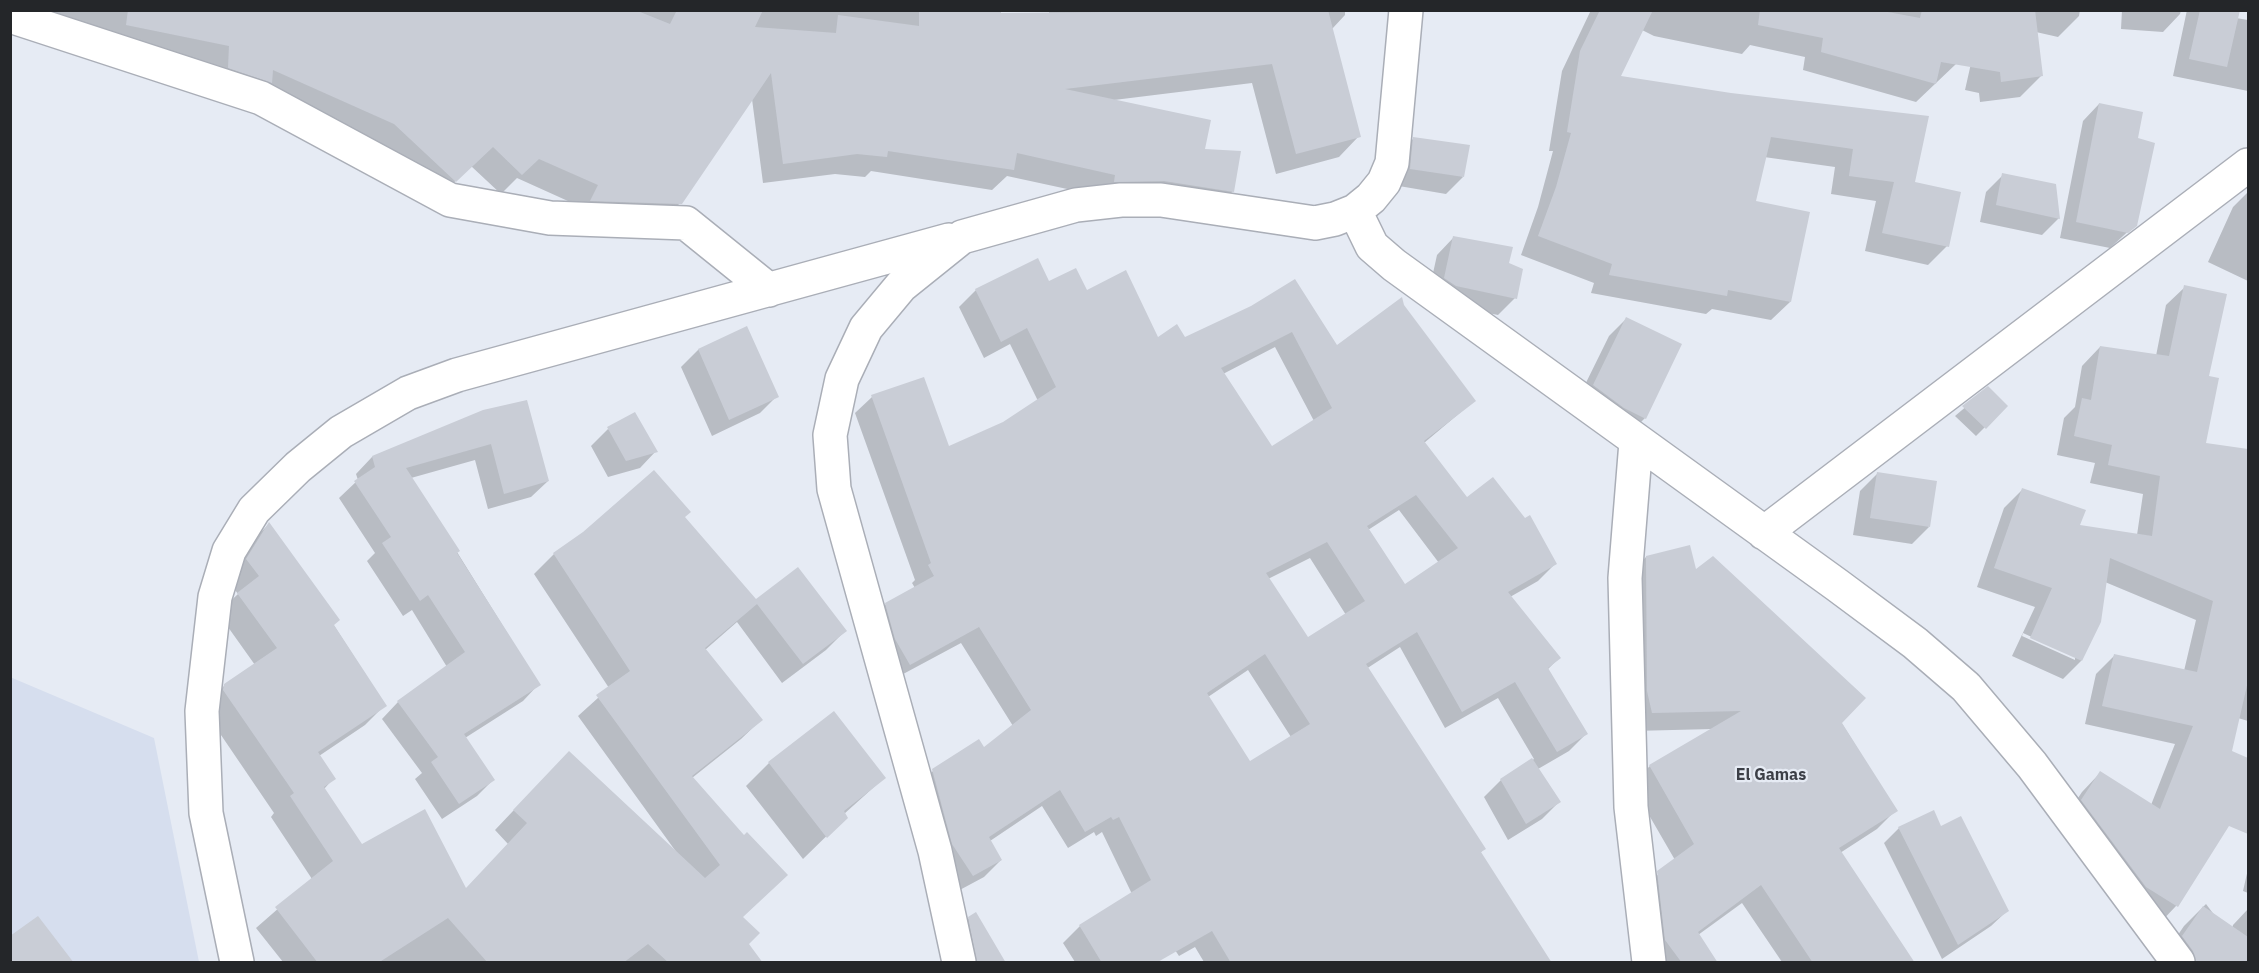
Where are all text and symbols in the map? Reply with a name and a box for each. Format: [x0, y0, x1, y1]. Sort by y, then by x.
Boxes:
district label: El Gamas [1736, 765, 1806, 785]

